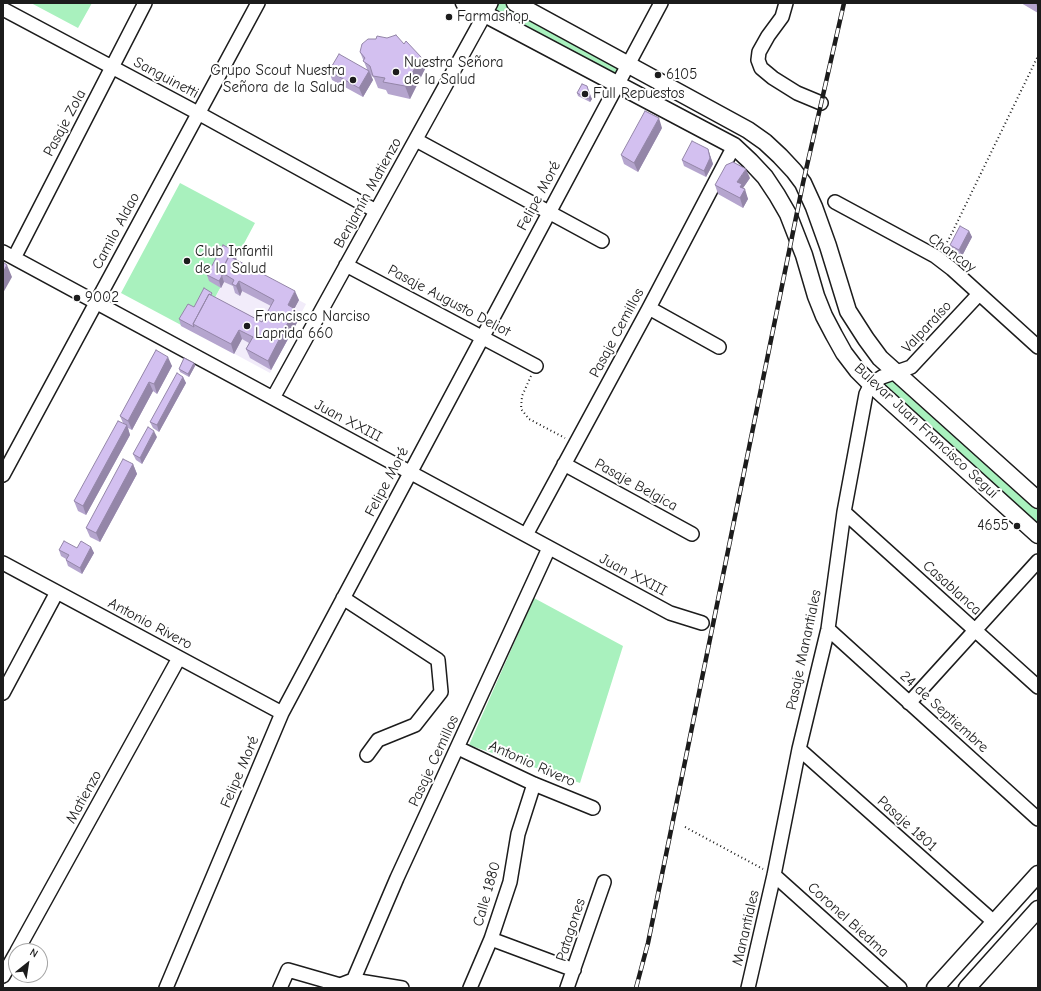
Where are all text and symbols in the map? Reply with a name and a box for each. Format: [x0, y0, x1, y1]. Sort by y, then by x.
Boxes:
place label: Farmashop [457, 8, 529, 26]
marker: Farmashop [444, 12, 454, 22]
street label: Sanguinetti [130, 53, 202, 103]
place label: Nuestra Señora de la Salud [404, 54, 503, 89]
place label: Grupo Scout Nuestra Señora de la Salud [210, 62, 345, 97]
place label: 6105 [666, 66, 697, 84]
marker: Nuestra Señora de la Salud [391, 67, 401, 77]
marker: 6105 [653, 70, 663, 80]
marker: Grupo Scout Nuestra Señora de la Salud [348, 75, 358, 85]
place label: Full Repuestos [593, 85, 684, 103]
street label: Pasaje Zola [40, 86, 90, 160]
marker: Full Repuestos [580, 89, 590, 99]
street label: Benjamín Matienzo [330, 135, 406, 251]
street label: Felipe Moré [513, 158, 565, 234]
street label: Camilo Aldao [88, 189, 144, 273]
street label: Chancay [924, 230, 980, 276]
place label: Club Infantil de la Salud [195, 243, 273, 278]
marker: Club Infantil de la Salud [182, 256, 192, 266]
street label: Pasaje Augusto Deliot [385, 261, 513, 341]
street label: Pasaje Cemillos [586, 285, 648, 381]
place label: 9002 [85, 289, 119, 307]
marker: 9002 [72, 293, 82, 303]
street label: Valparaíso [898, 297, 956, 357]
place label: Francisco Narciso Laprida 660 [255, 308, 370, 343]
marker: Francisco Narciso Laprida 660 [242, 321, 252, 331]
street label: Bulevar Juan Francisco Seguí [850, 360, 1002, 502]
street label: Juan XXIII [311, 396, 385, 446]
street label: Felipe Moré [361, 444, 413, 520]
street label: Pasaje Belgica [591, 455, 681, 515]
place label: 4655 [977, 517, 1009, 535]
marker: 4655 [1012, 521, 1022, 531]
street label: Juan XXIII [596, 550, 670, 600]
street label: Casablanca [919, 557, 985, 619]
street label: Pasaje Manantiales [782, 588, 826, 712]
street label: Antonio Rivero [105, 594, 195, 654]
street label: 24 de Septiembre [896, 668, 992, 756]
street label: Pasaje Cemillos [405, 712, 463, 810]
street label: Felipe Moré [217, 733, 263, 811]
street label: Antonio Rivero [486, 737, 578, 791]
street label: Matienzo [62, 767, 106, 827]
street label: Pasaje 1801 [873, 792, 941, 856]
street label: Calle 1880 [469, 860, 505, 928]
street label: Coronel Biedma [804, 879, 892, 961]
street label: Manantiales [729, 888, 763, 968]
street label: Patagones [552, 896, 590, 964]
north arrow [8, 943, 48, 983]
text: N [27, 946, 40, 960]

